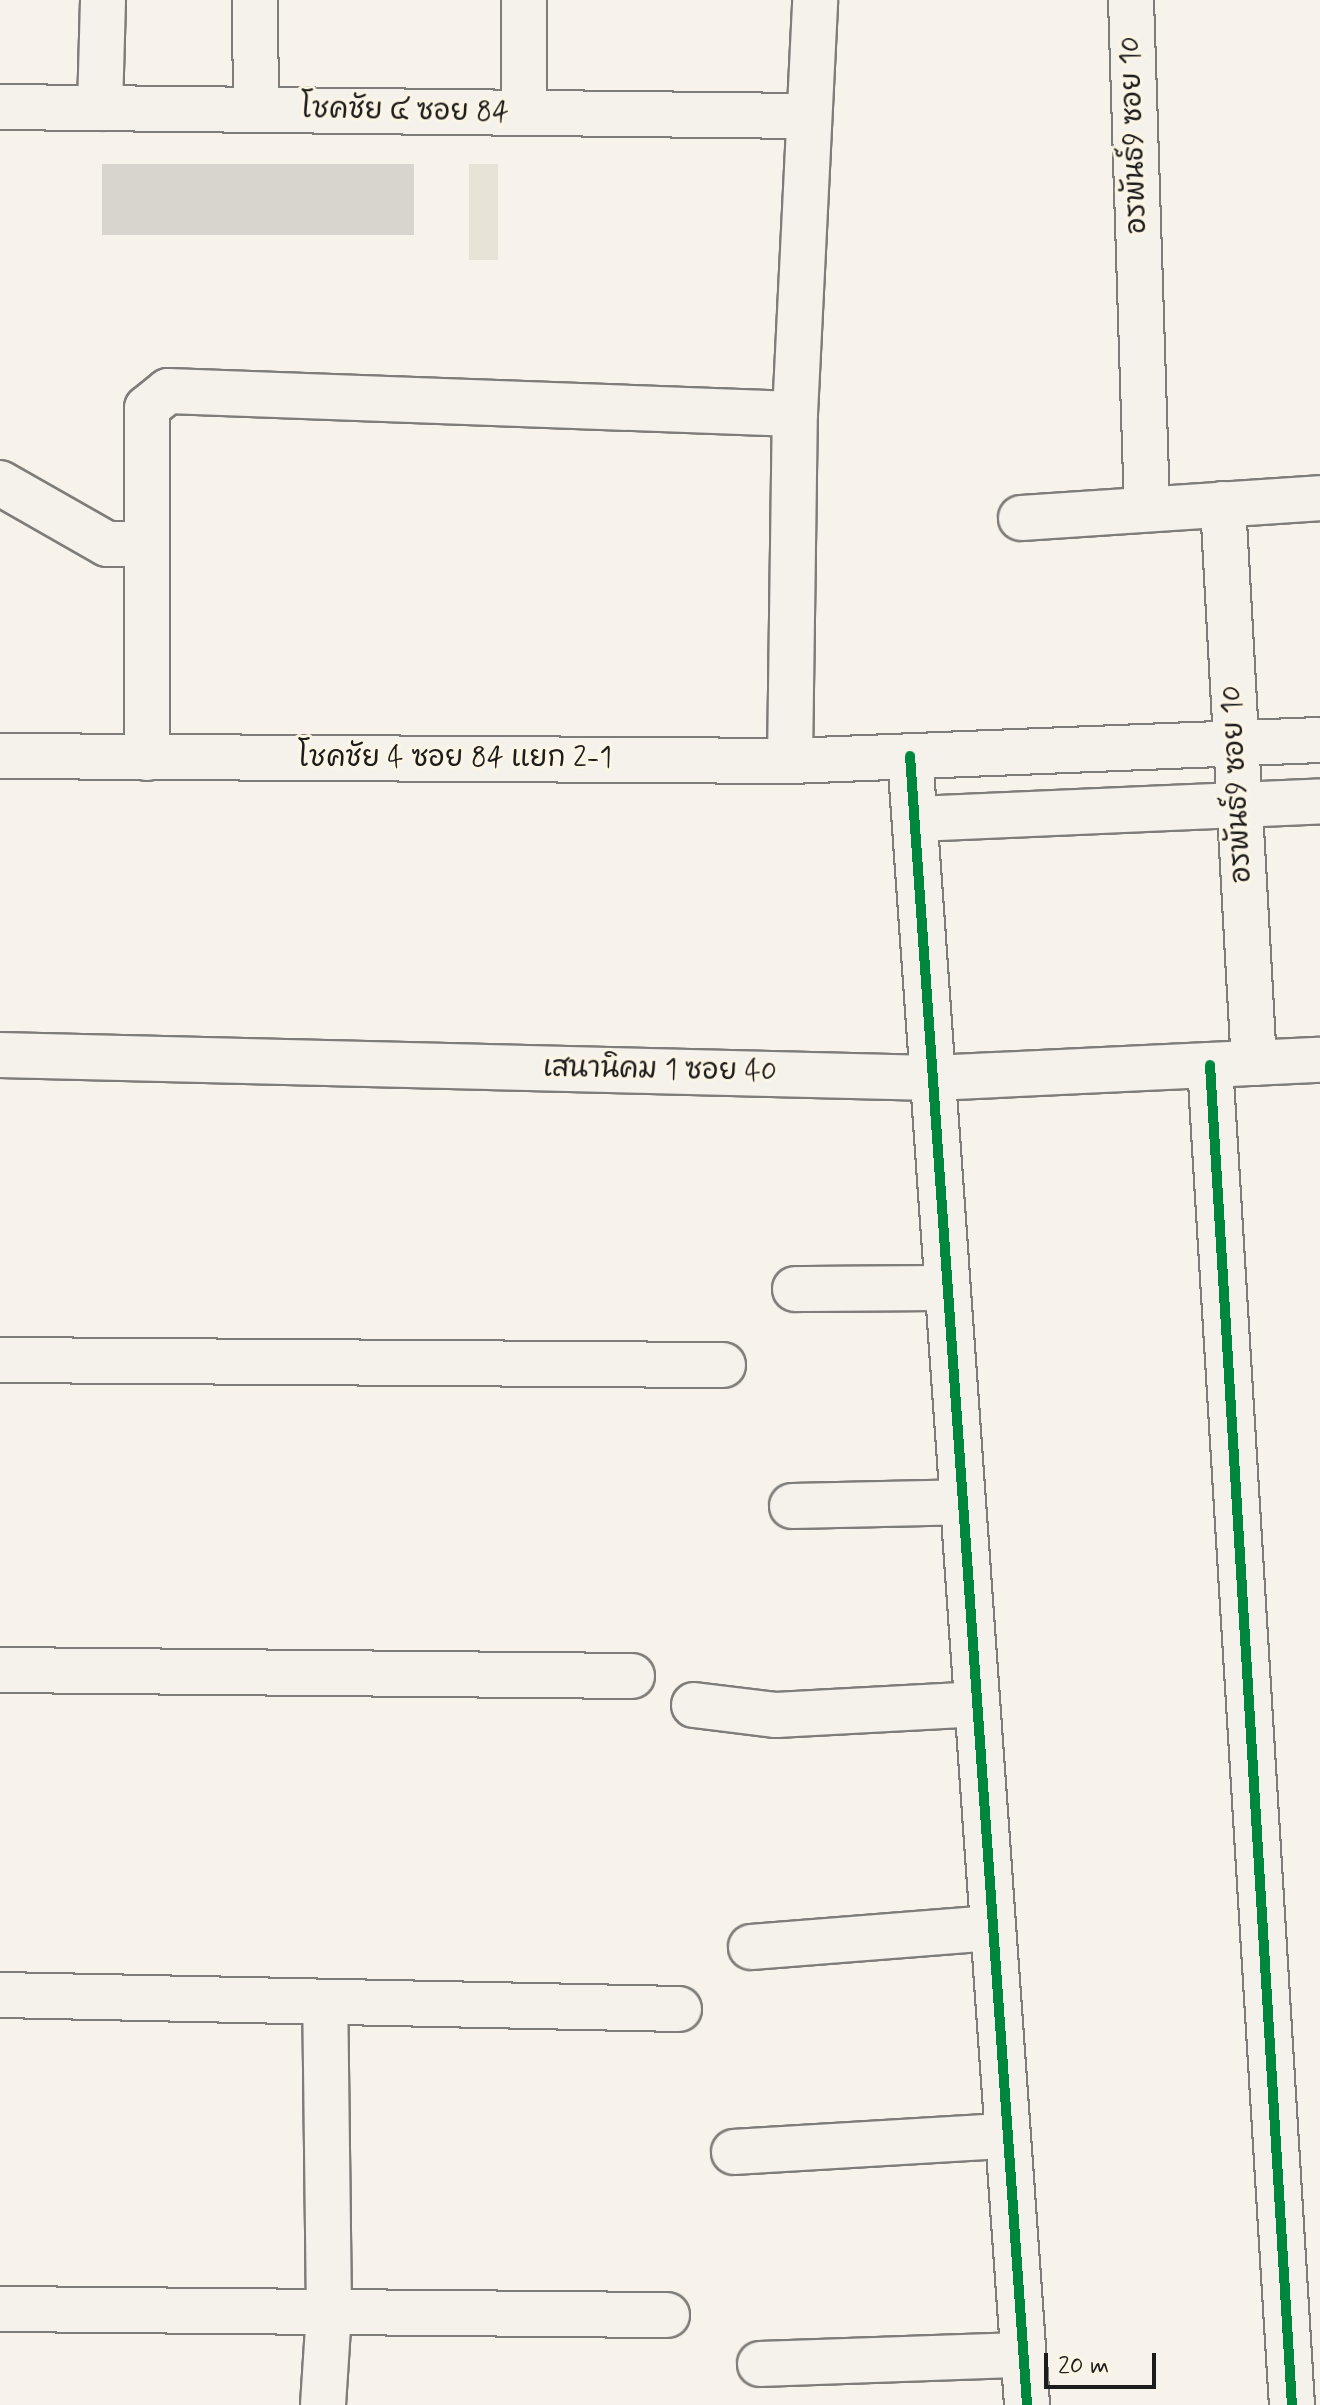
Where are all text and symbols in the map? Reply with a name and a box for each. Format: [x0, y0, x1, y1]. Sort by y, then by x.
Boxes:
street label: อรพันธ์9 ซอย 10 [1115, 36, 1155, 234]
street label: โชคชัย ๔ ซอย 84 [301, 93, 509, 131]
street label: อรพันธ์9 ซอย 10 [1216, 684, 1260, 884]
street label: โชคชัย 4 ซอย 84 แยก 2-1 [298, 742, 612, 776]
street label: เสนานิคม 1 ซอย 40 [543, 1052, 777, 1090]
scale bar [1048, 2337, 1160, 2387]
text: 20 m [1058, 2351, 1109, 2382]

